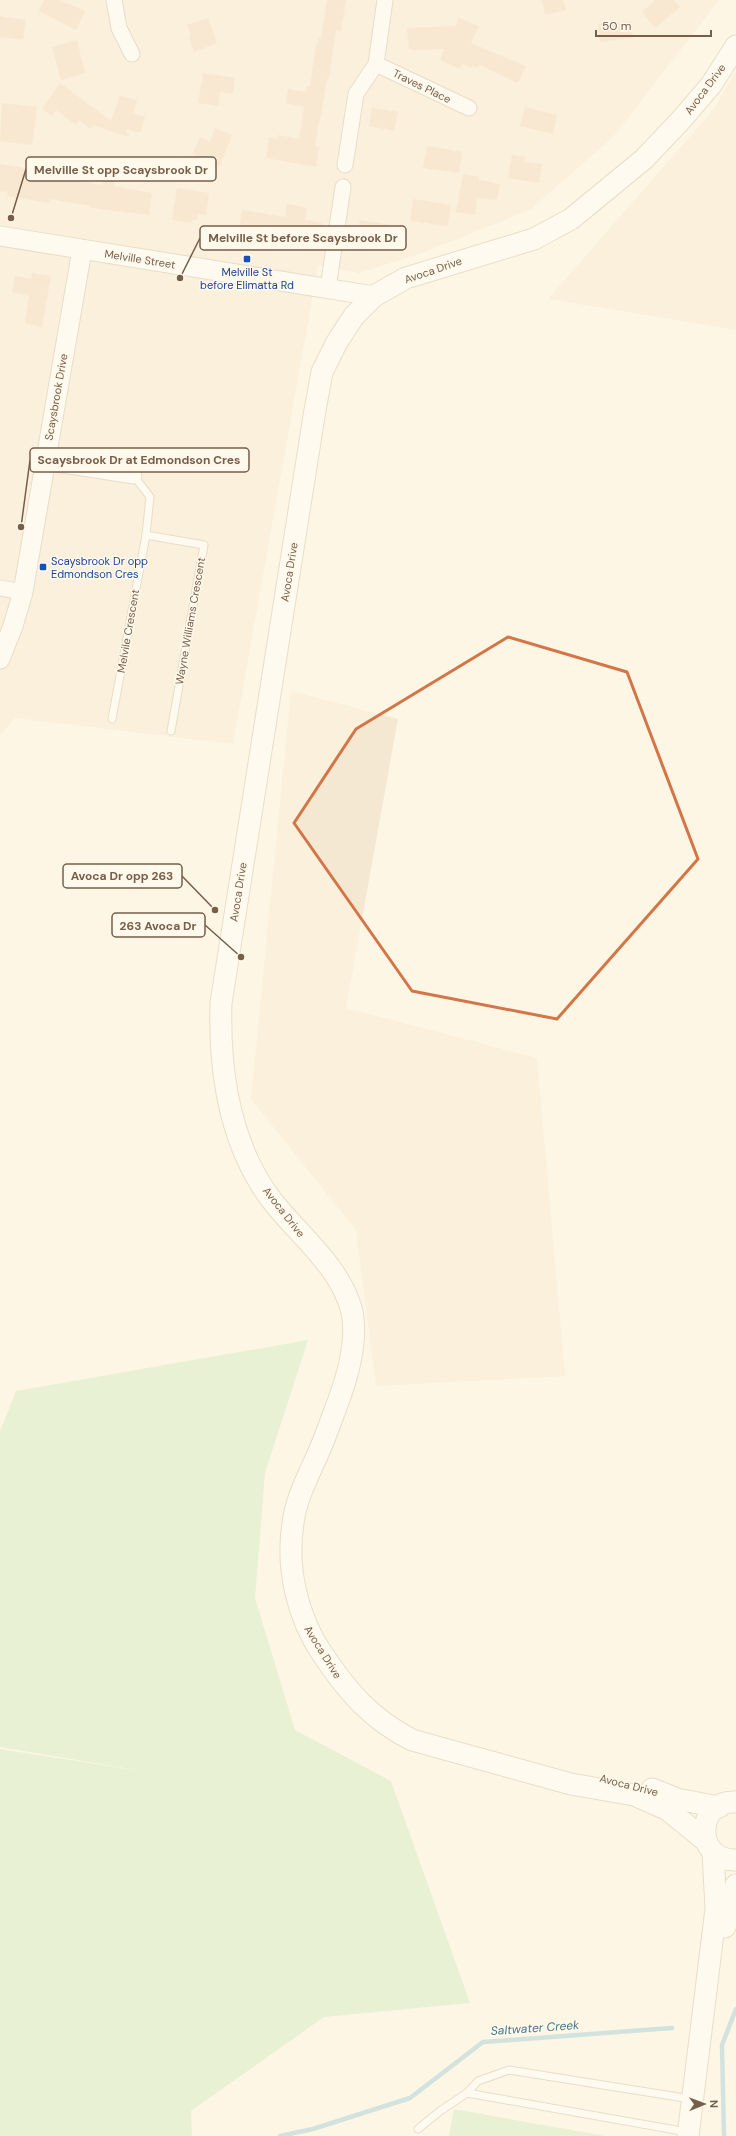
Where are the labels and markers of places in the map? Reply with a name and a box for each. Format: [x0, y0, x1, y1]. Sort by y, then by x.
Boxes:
callout: Melville St opp Scaysbrook Dr [26, 157, 216, 181]
callout: Melville St before Scaysbrook Dr [200, 226, 406, 250]
marker: Melville St before Elimatta Rd [242, 254, 252, 264]
place label: Melville St before Elimatta Rd [200, 265, 294, 292]
callout: Scaysbrook Dr at Edmondson Cres [30, 448, 249, 472]
place label: Scaysbrook Dr opp Edmondson Cres [51, 554, 148, 581]
marker: Scaysbrook Dr opp Edmondson Cres [38, 562, 48, 572]
callout: Avoca Dr opp 263 [63, 864, 182, 888]
callout: 263 Avoca Dr [112, 913, 205, 937]

